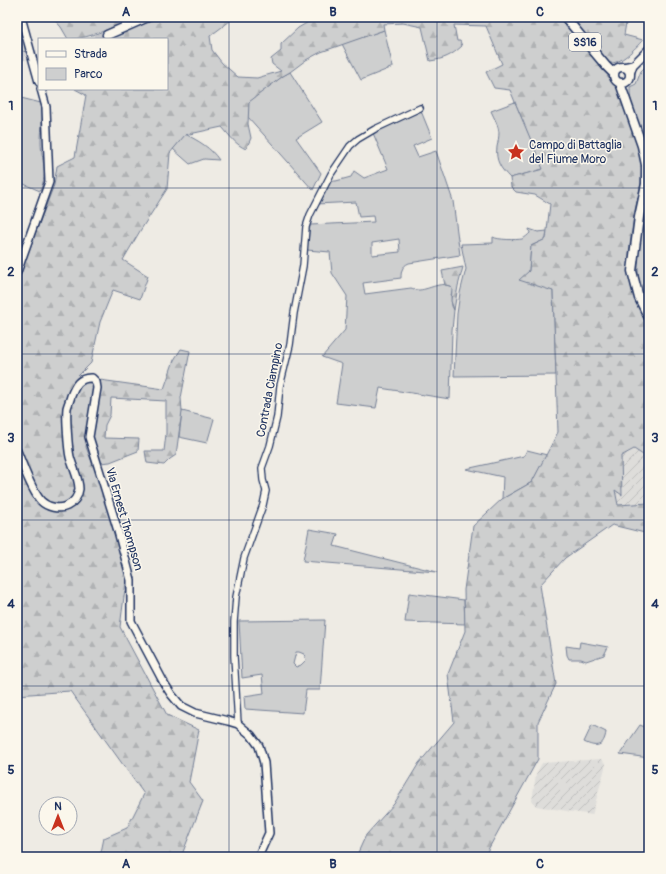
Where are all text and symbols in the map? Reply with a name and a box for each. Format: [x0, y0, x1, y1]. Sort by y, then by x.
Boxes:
text: A [122, 4, 131, 20]
text: B [329, 4, 337, 20]
text: C [536, 4, 544, 20]
road number: SS16 [569, 33, 601, 51]
legend [38, 38, 168, 90]
text: Strada [74, 47, 108, 62]
text: Parco [74, 67, 103, 82]
text: 1 [8, 98, 14, 114]
text: 1 [652, 98, 658, 114]
place label: Campo di Battaglia del Fiume Moro [529, 138, 622, 167]
place icon: Campo di Battaglia del Fiume Moro [506, 142, 526, 162]
text: 2 [7, 264, 15, 280]
text: 2 [651, 264, 659, 280]
street label: Contrada Ciampino [253, 341, 287, 439]
text: 3 [7, 430, 15, 446]
text: 3 [651, 430, 659, 446]
street label: Via Ernest Thompson [102, 466, 146, 573]
text: 4 [7, 596, 15, 612]
text: 4 [651, 596, 659, 612]
text: 5 [7, 762, 15, 778]
text: 5 [651, 762, 659, 778]
north arrow [38, 796, 78, 836]
text: N [54, 800, 62, 813]
text: A [122, 856, 131, 872]
text: B [329, 856, 337, 872]
text: C [536, 856, 544, 872]

